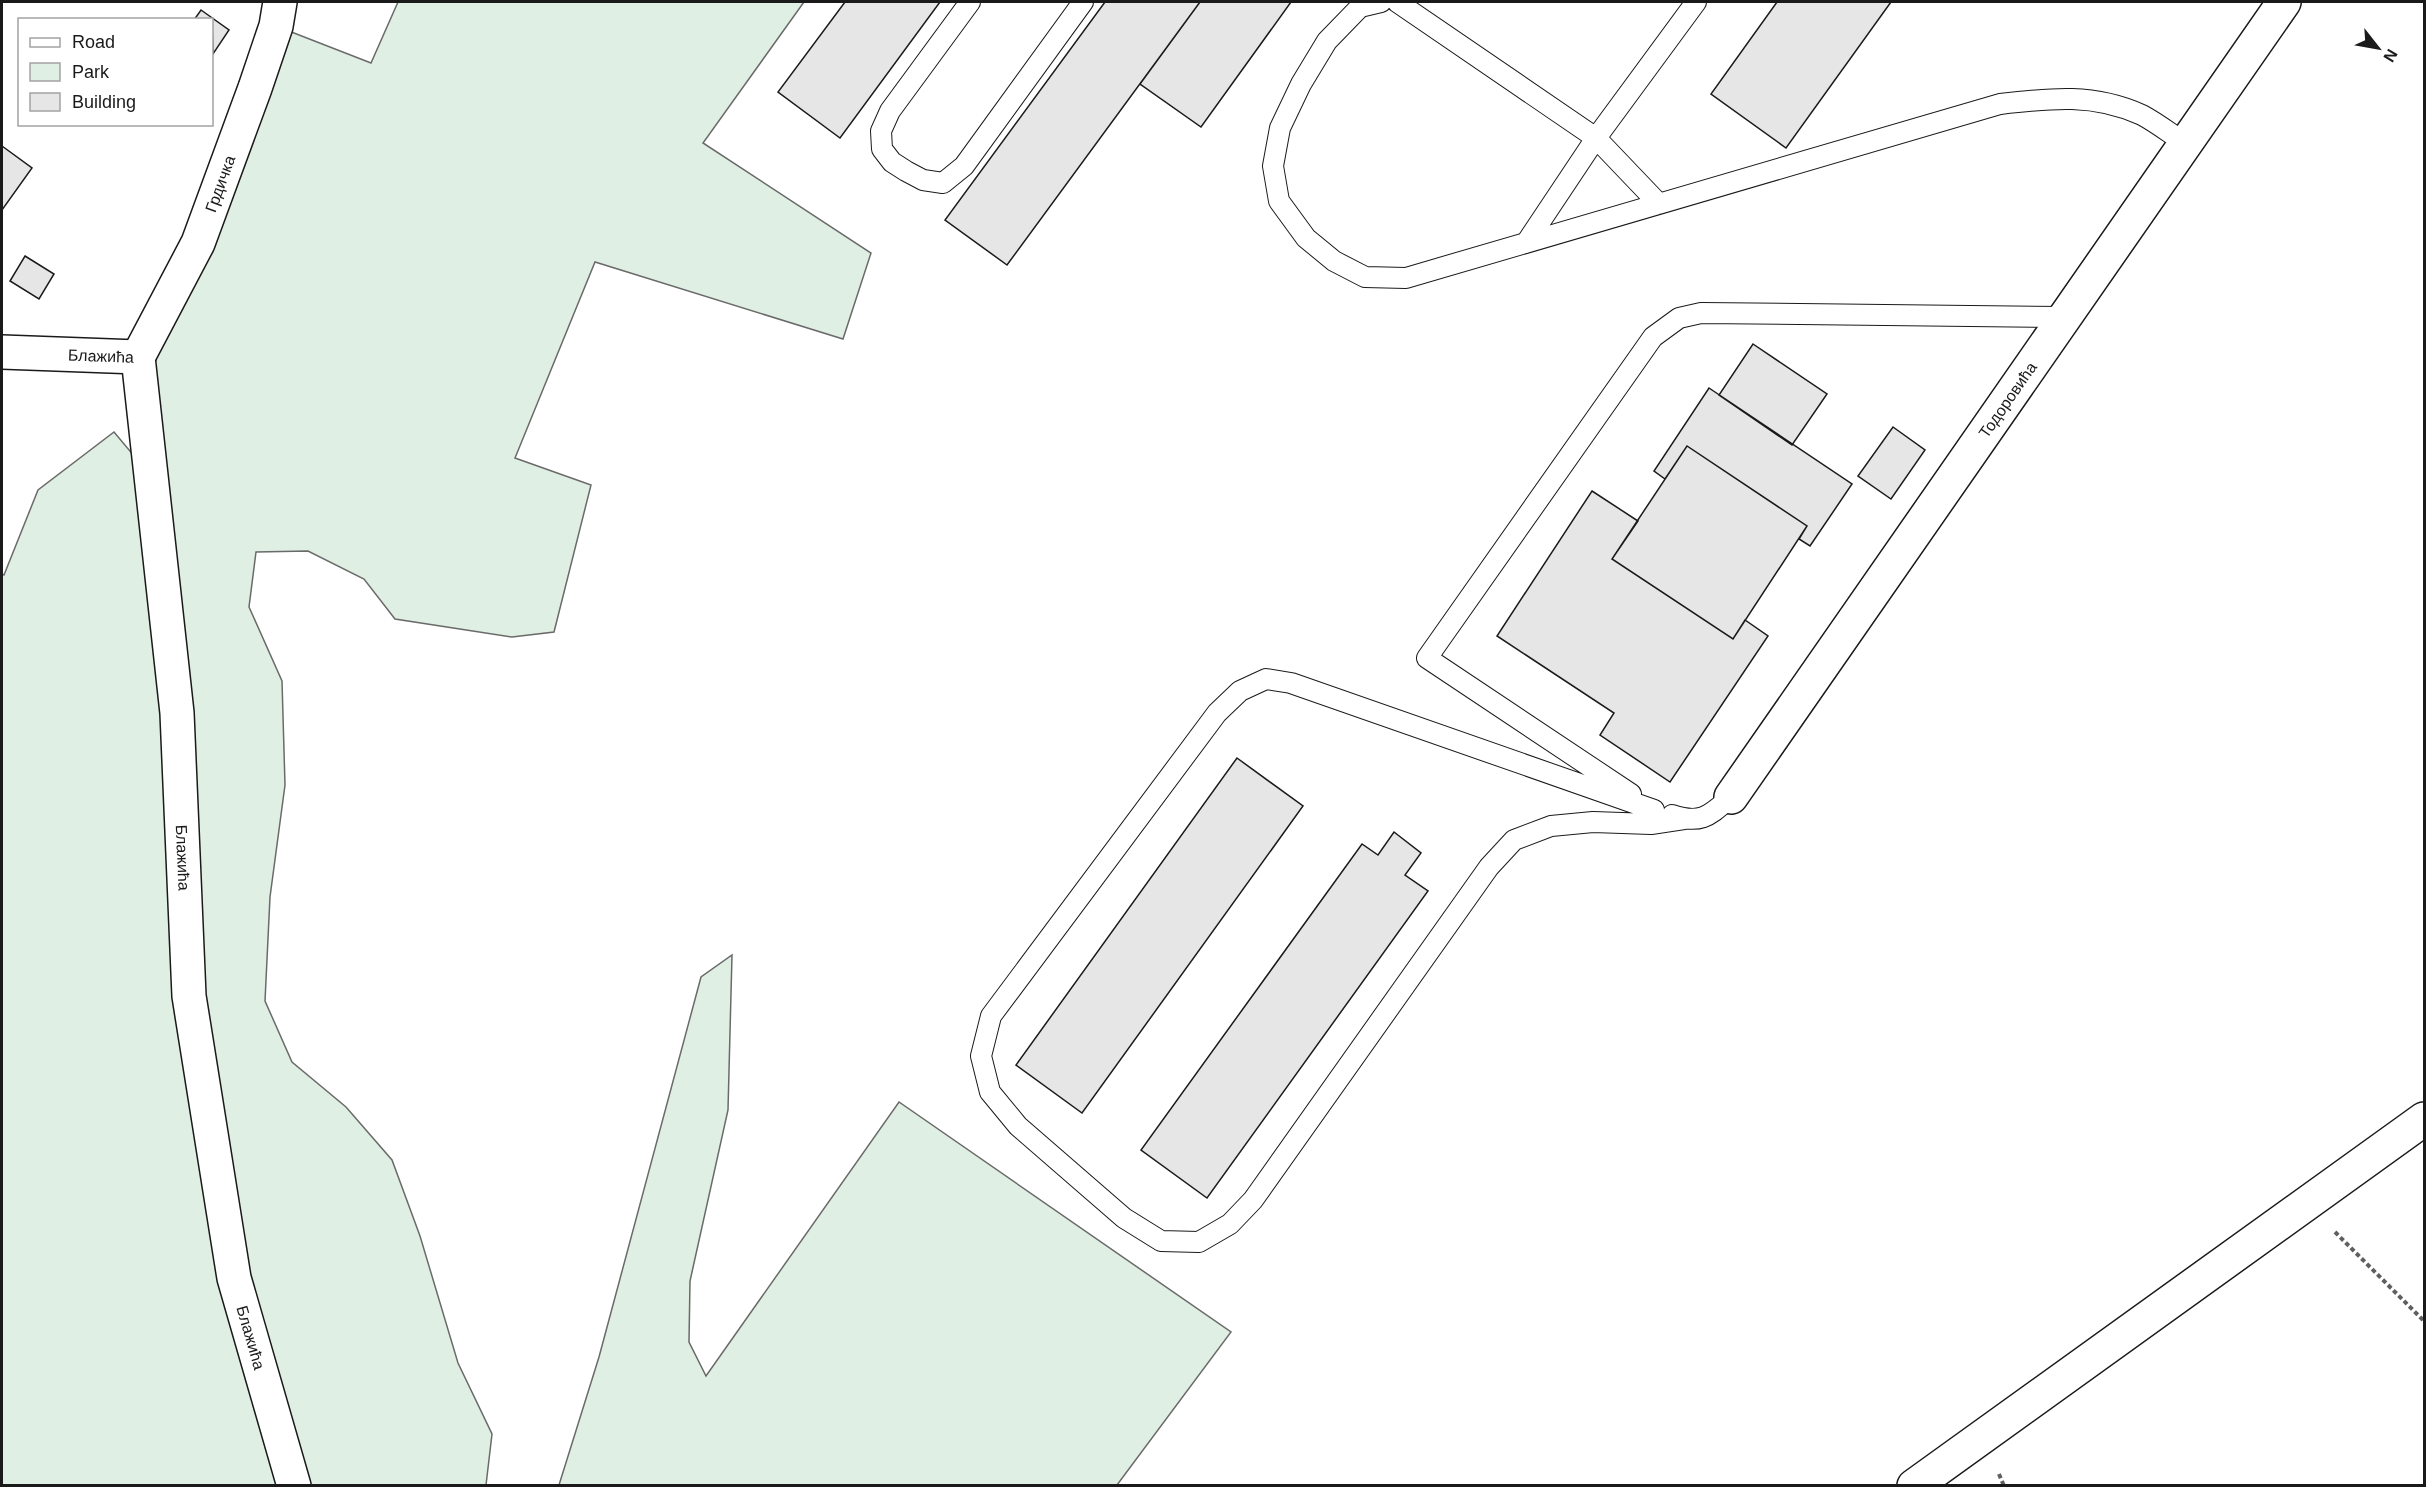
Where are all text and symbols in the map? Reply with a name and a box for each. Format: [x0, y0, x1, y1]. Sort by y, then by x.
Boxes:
legend [18, 18, 213, 126]
north arrow [2348, 18, 2408, 78]
text: Road [72, 32, 115, 52]
text: N [2380, 46, 2401, 65]
text: Park [72, 62, 110, 82]
text: Building [72, 92, 136, 112]
street label: Грдичка [202, 153, 238, 214]
street label: Блажића [68, 346, 134, 365]
street label: Тодоровића [1975, 358, 2040, 441]
street label: Блажића [173, 824, 193, 891]
street label: Блажића [234, 1303, 269, 1372]

